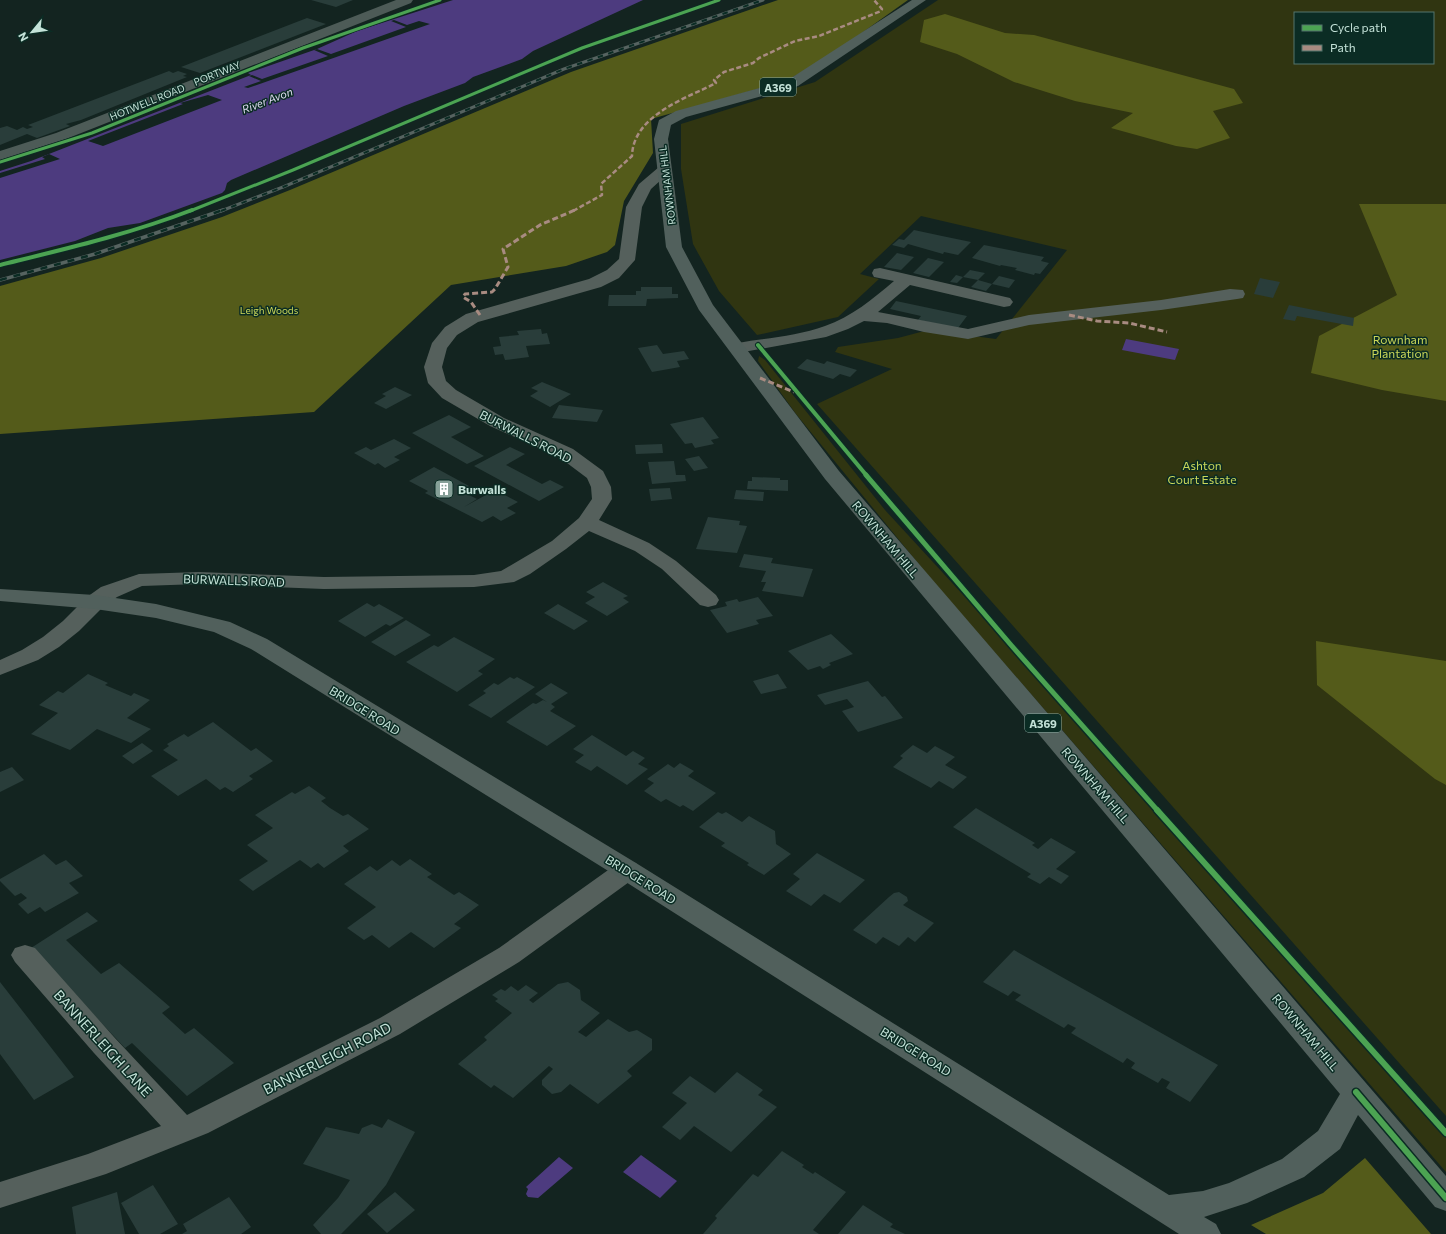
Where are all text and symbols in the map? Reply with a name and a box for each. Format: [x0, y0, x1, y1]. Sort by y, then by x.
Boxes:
north arrow [12, 12, 52, 52]
legend [1294, 12, 1434, 64]
text: Cycle path [1330, 20, 1387, 34]
text: N [15, 30, 31, 44]
text: Path [1330, 40, 1356, 54]
street label: PORTWAY [192, 58, 243, 88]
road number: A369 [760, 78, 796, 96]
street label: HOTWELL ROAD [108, 81, 186, 123]
water label: River Avon [240, 84, 294, 116]
street label: ROWNHAM HILL [656, 144, 678, 225]
park label: Leigh Woods [240, 304, 299, 316]
park label: Rownham Plantation [1372, 332, 1428, 360]
street label: BURWALLS ROAD [478, 407, 575, 465]
park label: Ashton Court Estate [1168, 458, 1236, 486]
building icon: Burwalls [433, 478, 455, 500]
place label: Burwalls [458, 482, 506, 496]
street label: ROWNHAM HILL [850, 498, 922, 580]
street label: BURWALLS ROAD [183, 571, 285, 589]
street label: BRIDGE ROAD [327, 683, 403, 737]
road number: A369 [1025, 714, 1061, 732]
street label: ROWNHAM HILL [1059, 744, 1133, 826]
street label: BRIDGE ROAD [603, 852, 679, 906]
street label: BANNERLEIGH LANE [51, 986, 155, 1100]
street label: ROWNHAM HILL [1270, 991, 1342, 1073]
street label: BANNERLEIGH ROAD [260, 1018, 394, 1098]
street label: BRIDGE ROAD [878, 1024, 954, 1078]

